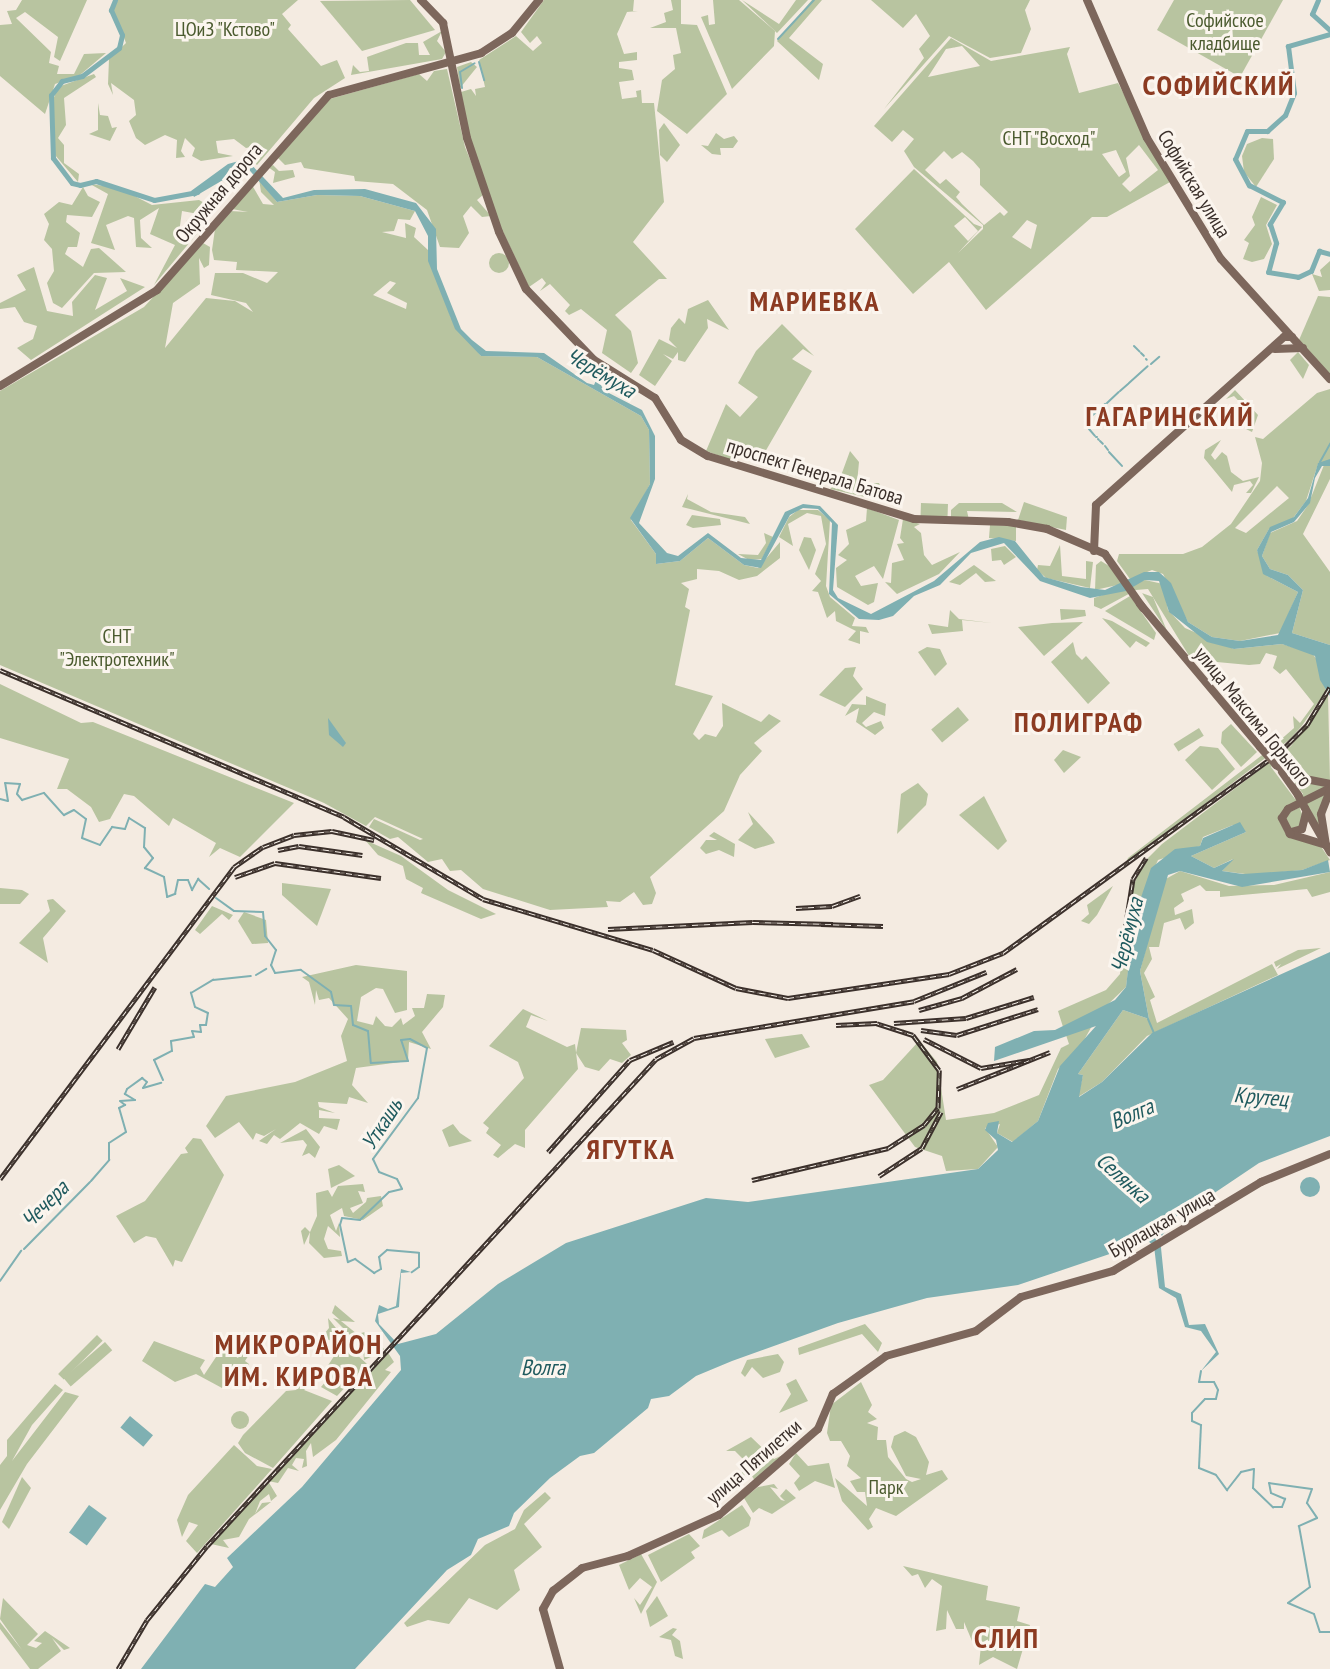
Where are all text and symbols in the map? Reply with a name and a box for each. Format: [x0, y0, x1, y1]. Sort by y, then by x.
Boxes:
park label: Софийское кладбище [1186, 8, 1264, 55]
park label: ЦОиЗ "Кстово" [174, 17, 276, 41]
district label: СОФИЙСКИЙ [1143, 68, 1295, 102]
park label: СНТ "Восход" [1002, 126, 1096, 150]
street label: Софийская улица [1152, 126, 1236, 242]
street label: Окружная дорога [170, 138, 268, 248]
district label: МАРИЕВКА [749, 284, 881, 318]
water label: Черёмуха [562, 342, 640, 404]
district label: ГАГАРИНСКИЙ [1086, 399, 1254, 433]
street label: проспект Генерала Батова [724, 434, 906, 510]
park label: СНТ "Электротехник" [59, 625, 175, 672]
street label: улица Максима Горького [1189, 642, 1317, 792]
district label: ПОЛИГРАФ [1014, 705, 1144, 739]
water label: Черёмуха [1105, 895, 1149, 975]
water label: Крутец [1233, 1081, 1289, 1113]
water label: Волга [1107, 1093, 1157, 1135]
water label: Уткашь [356, 1094, 408, 1154]
district label: ЯГУТКА [586, 1132, 676, 1166]
water label: Селянка [1091, 1147, 1155, 1209]
water label: Чечера [16, 1175, 74, 1233]
street label: Бурлацкая улица [1105, 1183, 1219, 1263]
district label: МИКРОРАЙОН ИМ. КИРОВА [215, 1327, 383, 1393]
water label: Волга [521, 1355, 565, 1381]
street label: улица Пятилетки [702, 1414, 806, 1510]
park label: Парк [869, 1475, 903, 1499]
district label: СЛИП [974, 1621, 1040, 1655]

